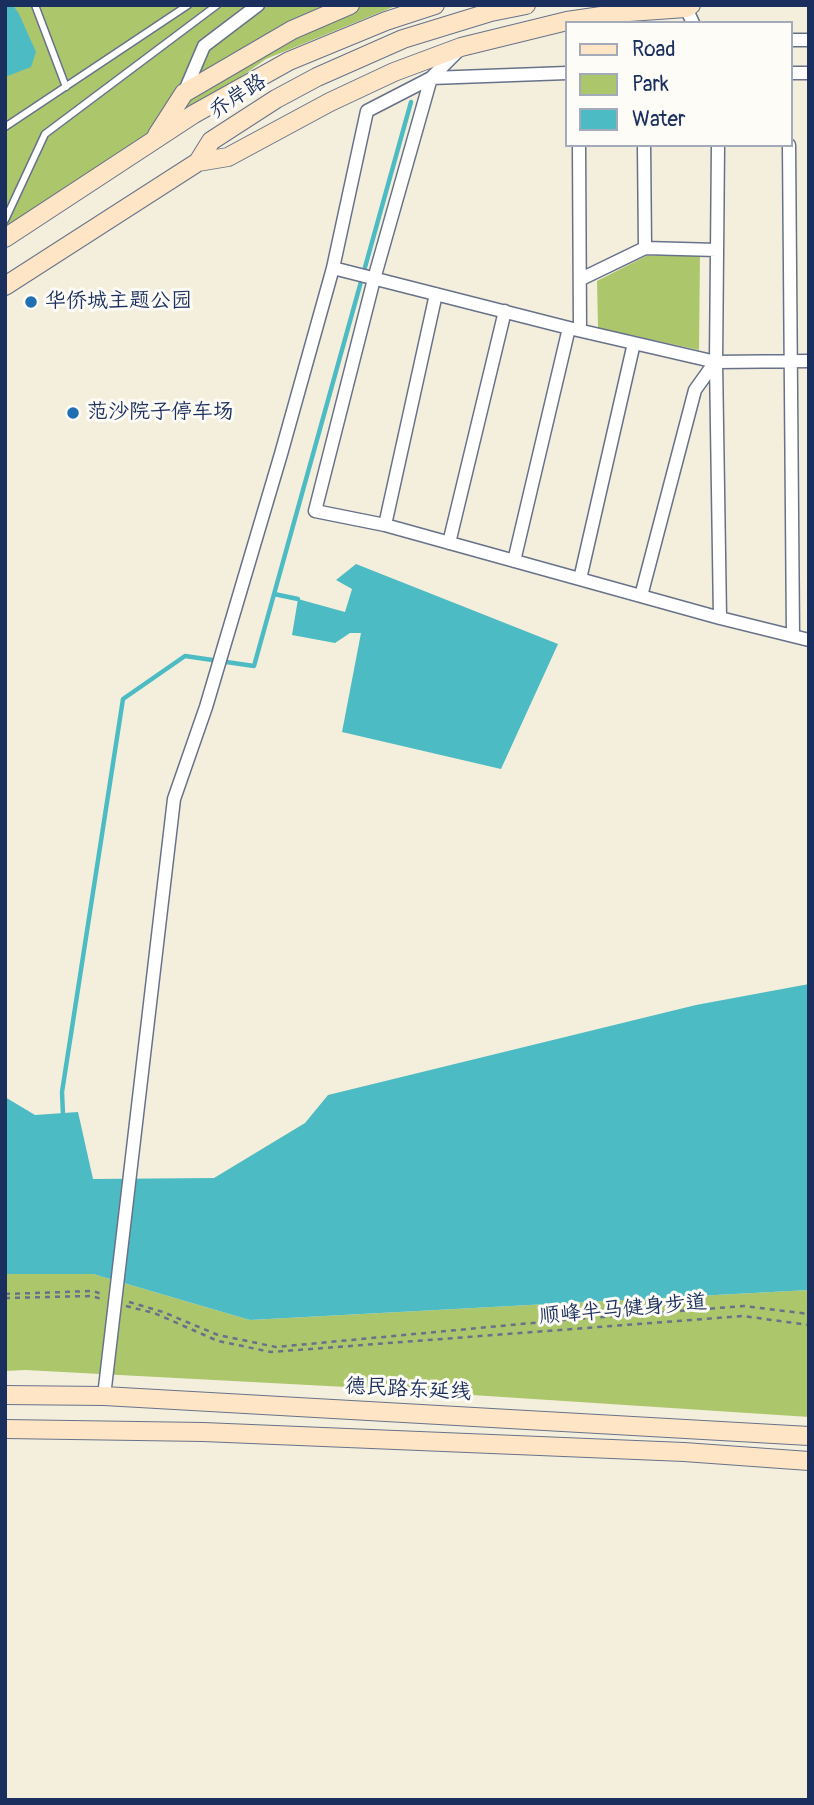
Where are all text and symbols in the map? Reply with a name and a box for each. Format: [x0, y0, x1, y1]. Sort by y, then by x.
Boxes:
legend [566, 21, 793, 147]
text: Road [632, 36, 676, 63]
street label: 乔岸路 [205, 69, 271, 125]
text: Park [632, 71, 669, 98]
text: Water [632, 106, 685, 133]
place label: 华侨城主题公园 [45, 289, 192, 315]
marker: 华侨城主题公园 [23, 294, 39, 310]
place label: 范沙院子停车场 [87, 400, 234, 426]
marker: 范沙院子停车场 [65, 405, 81, 421]
street label: 顺峰半马健身步道 [538, 1290, 708, 1330]
street label: 德民路东延线 [344, 1374, 472, 1406]

